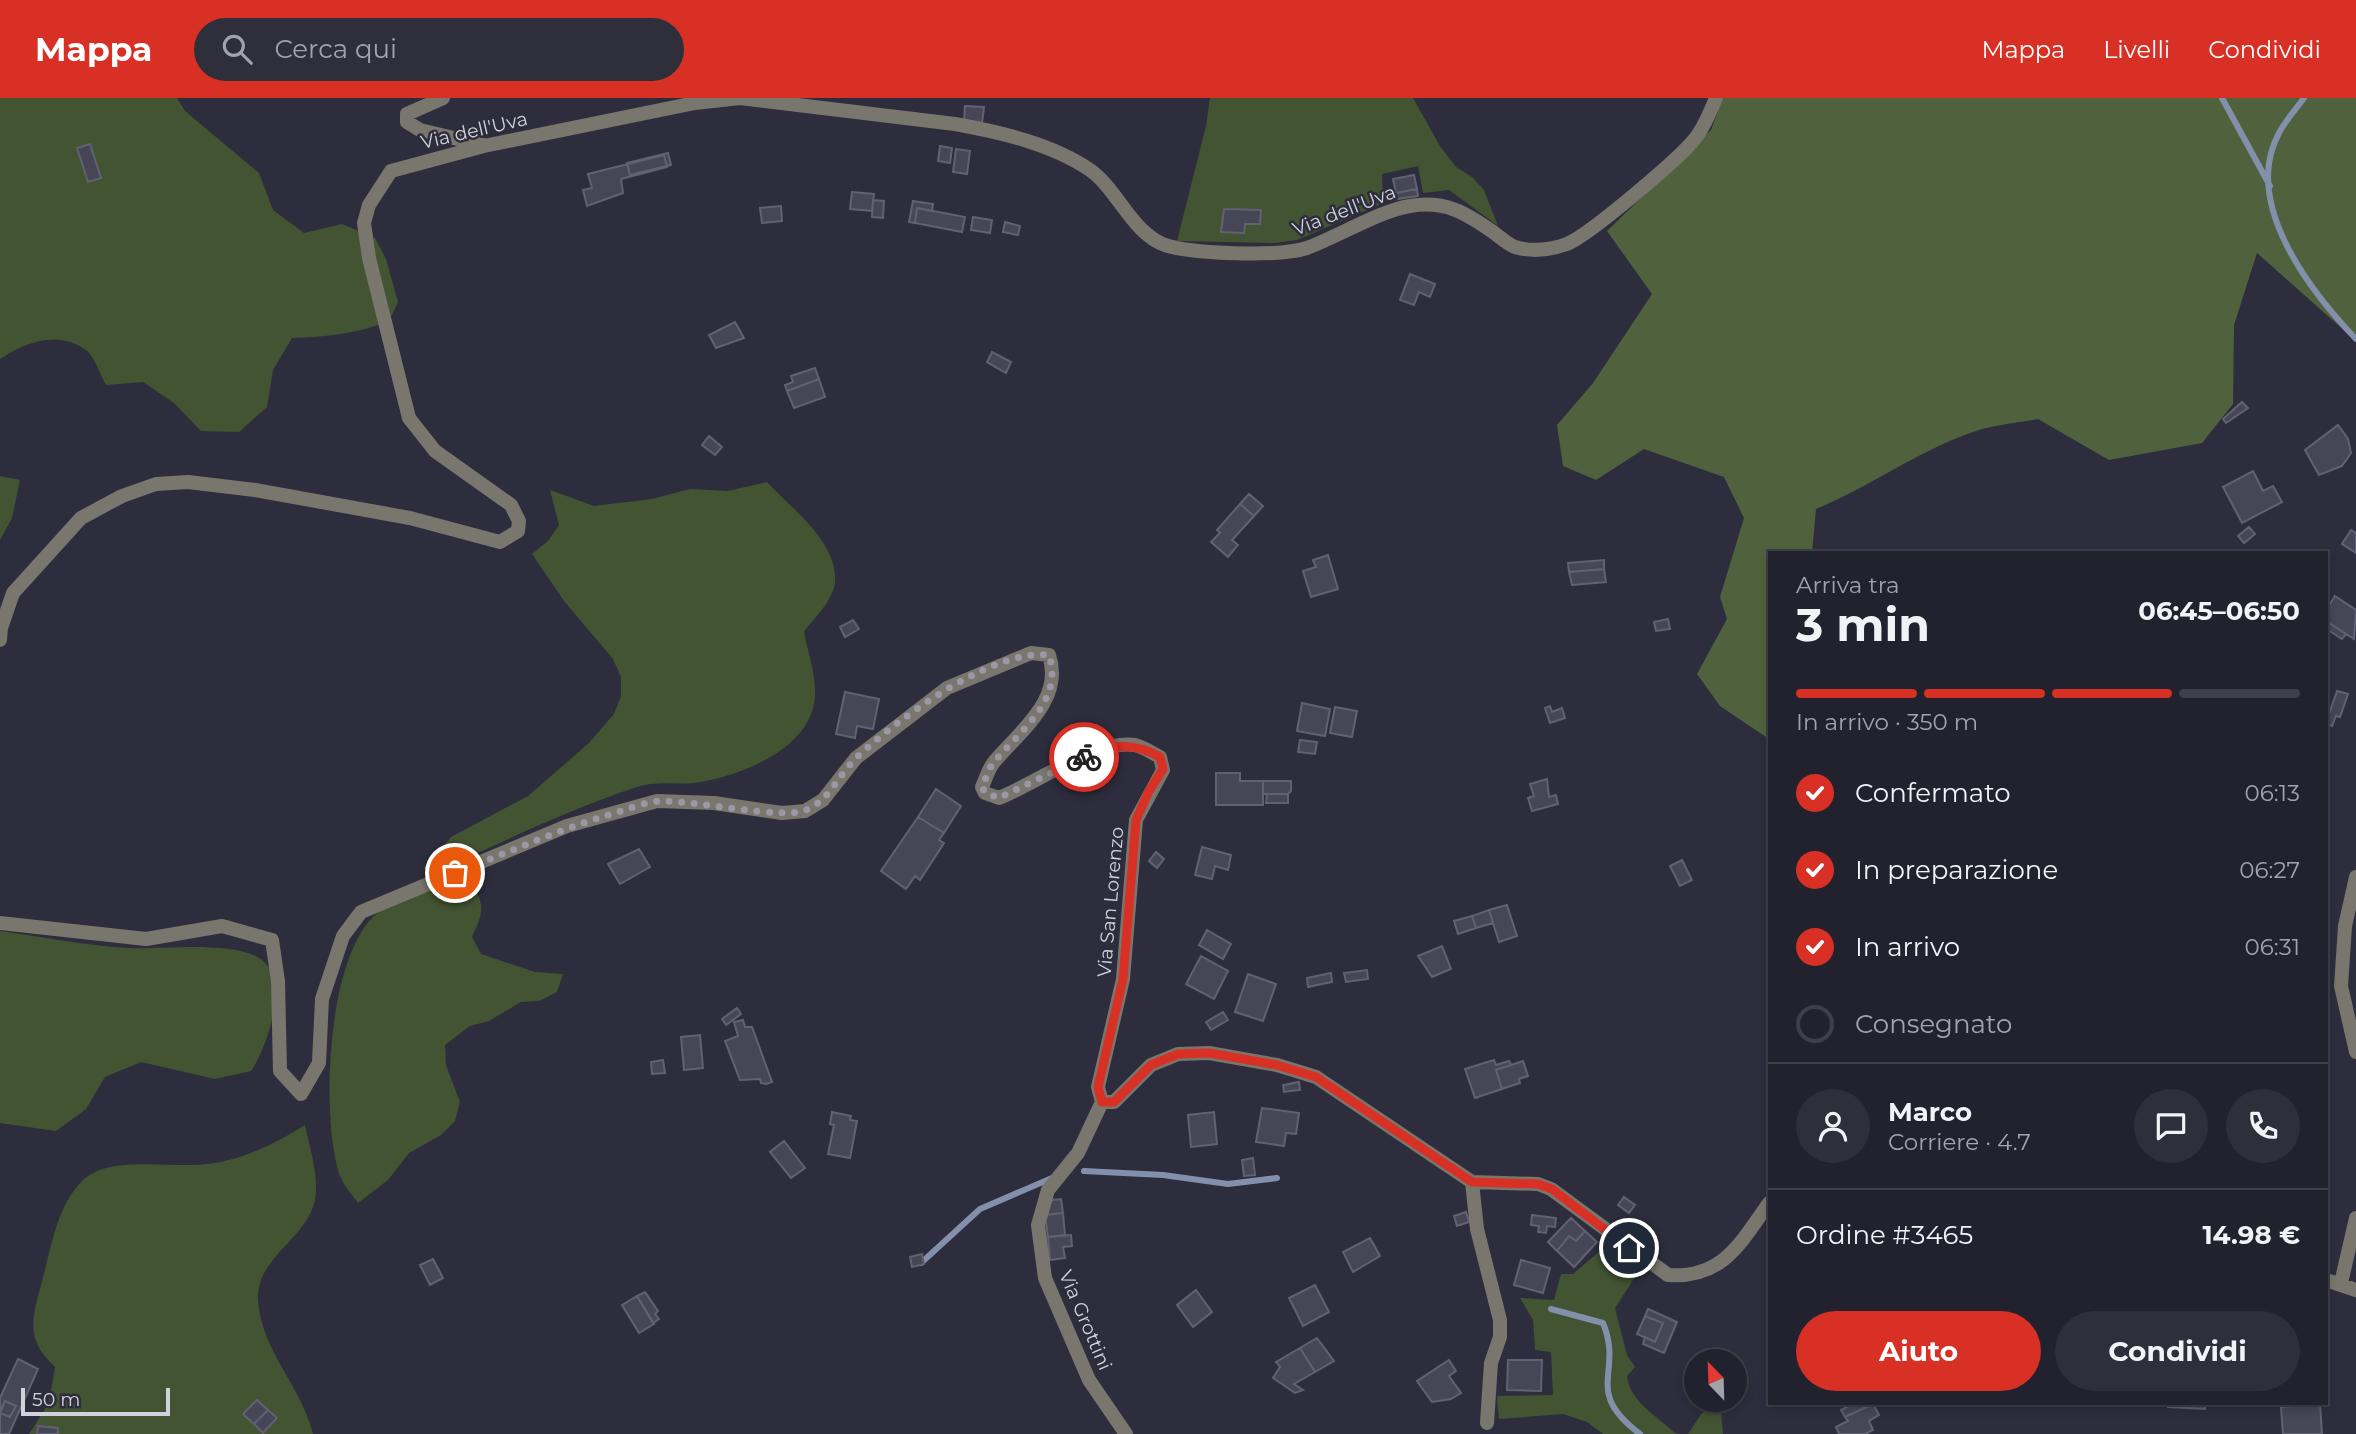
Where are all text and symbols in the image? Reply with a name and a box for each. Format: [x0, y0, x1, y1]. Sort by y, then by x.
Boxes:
search box [194, 18, 684, 81]
text: Mappa [35, 29, 152, 69]
icon: search [218, 30, 256, 68]
text: Cerca qui [274, 33, 397, 65]
text: Mappa [1982, 35, 2065, 64]
text: Livelli [2103, 35, 2170, 64]
text: Condividi [2208, 35, 2321, 64]
street label: Via dell'Uva [418, 107, 530, 154]
street label: Via dell'Uva [1289, 180, 1399, 241]
text: Arriva tra [1796, 571, 1900, 599]
text: 06:45–06:50 [2138, 595, 2300, 627]
text: 3 min [1796, 596, 1930, 653]
text: In arrivo · 350 m [1796, 708, 1978, 736]
courier [1049, 722, 1119, 792]
icon: bike [1065, 738, 1103, 776]
icon: check [1796, 774, 1834, 812]
text: Confermato [1855, 777, 2011, 809]
text: 06:13 [2245, 779, 2300, 807]
street label: Via San Lorenzo [1092, 826, 1129, 978]
pin [425, 843, 485, 903]
icon: check [1796, 851, 1834, 889]
icon: bag [436, 854, 474, 892]
text: In preparazione [1855, 854, 2058, 886]
text: 06:27 [2239, 856, 2300, 884]
icon: check [1796, 928, 1834, 966]
text: In arrivo [1855, 931, 1960, 963]
text: 06:31 [2245, 933, 2300, 961]
text: Consegnato [1855, 1008, 2012, 1040]
button: person [1796, 1089, 1870, 1163]
button: chat [2134, 1089, 2208, 1163]
button: phone [2226, 1089, 2300, 1163]
text: Marco [1888, 1096, 1972, 1128]
text: Corriere · 4.7 [1888, 1128, 2031, 1156]
pin [1599, 1218, 1659, 1278]
text: Ordine #3465 [1796, 1219, 1973, 1251]
text: 14.98 € [2202, 1219, 2300, 1251]
icon: home [1610, 1229, 1648, 1267]
street label: Via Grottini [1054, 1267, 1117, 1374]
button: Aiuto [1796, 1311, 2041, 1391]
button: Condividi [2055, 1311, 2300, 1391]
north arrow [1684, 1349, 1746, 1412]
map controls [1684, 1349, 1747, 1412]
scale bar [21, 1385, 170, 1417]
text: 50 m [32, 1388, 80, 1411]

